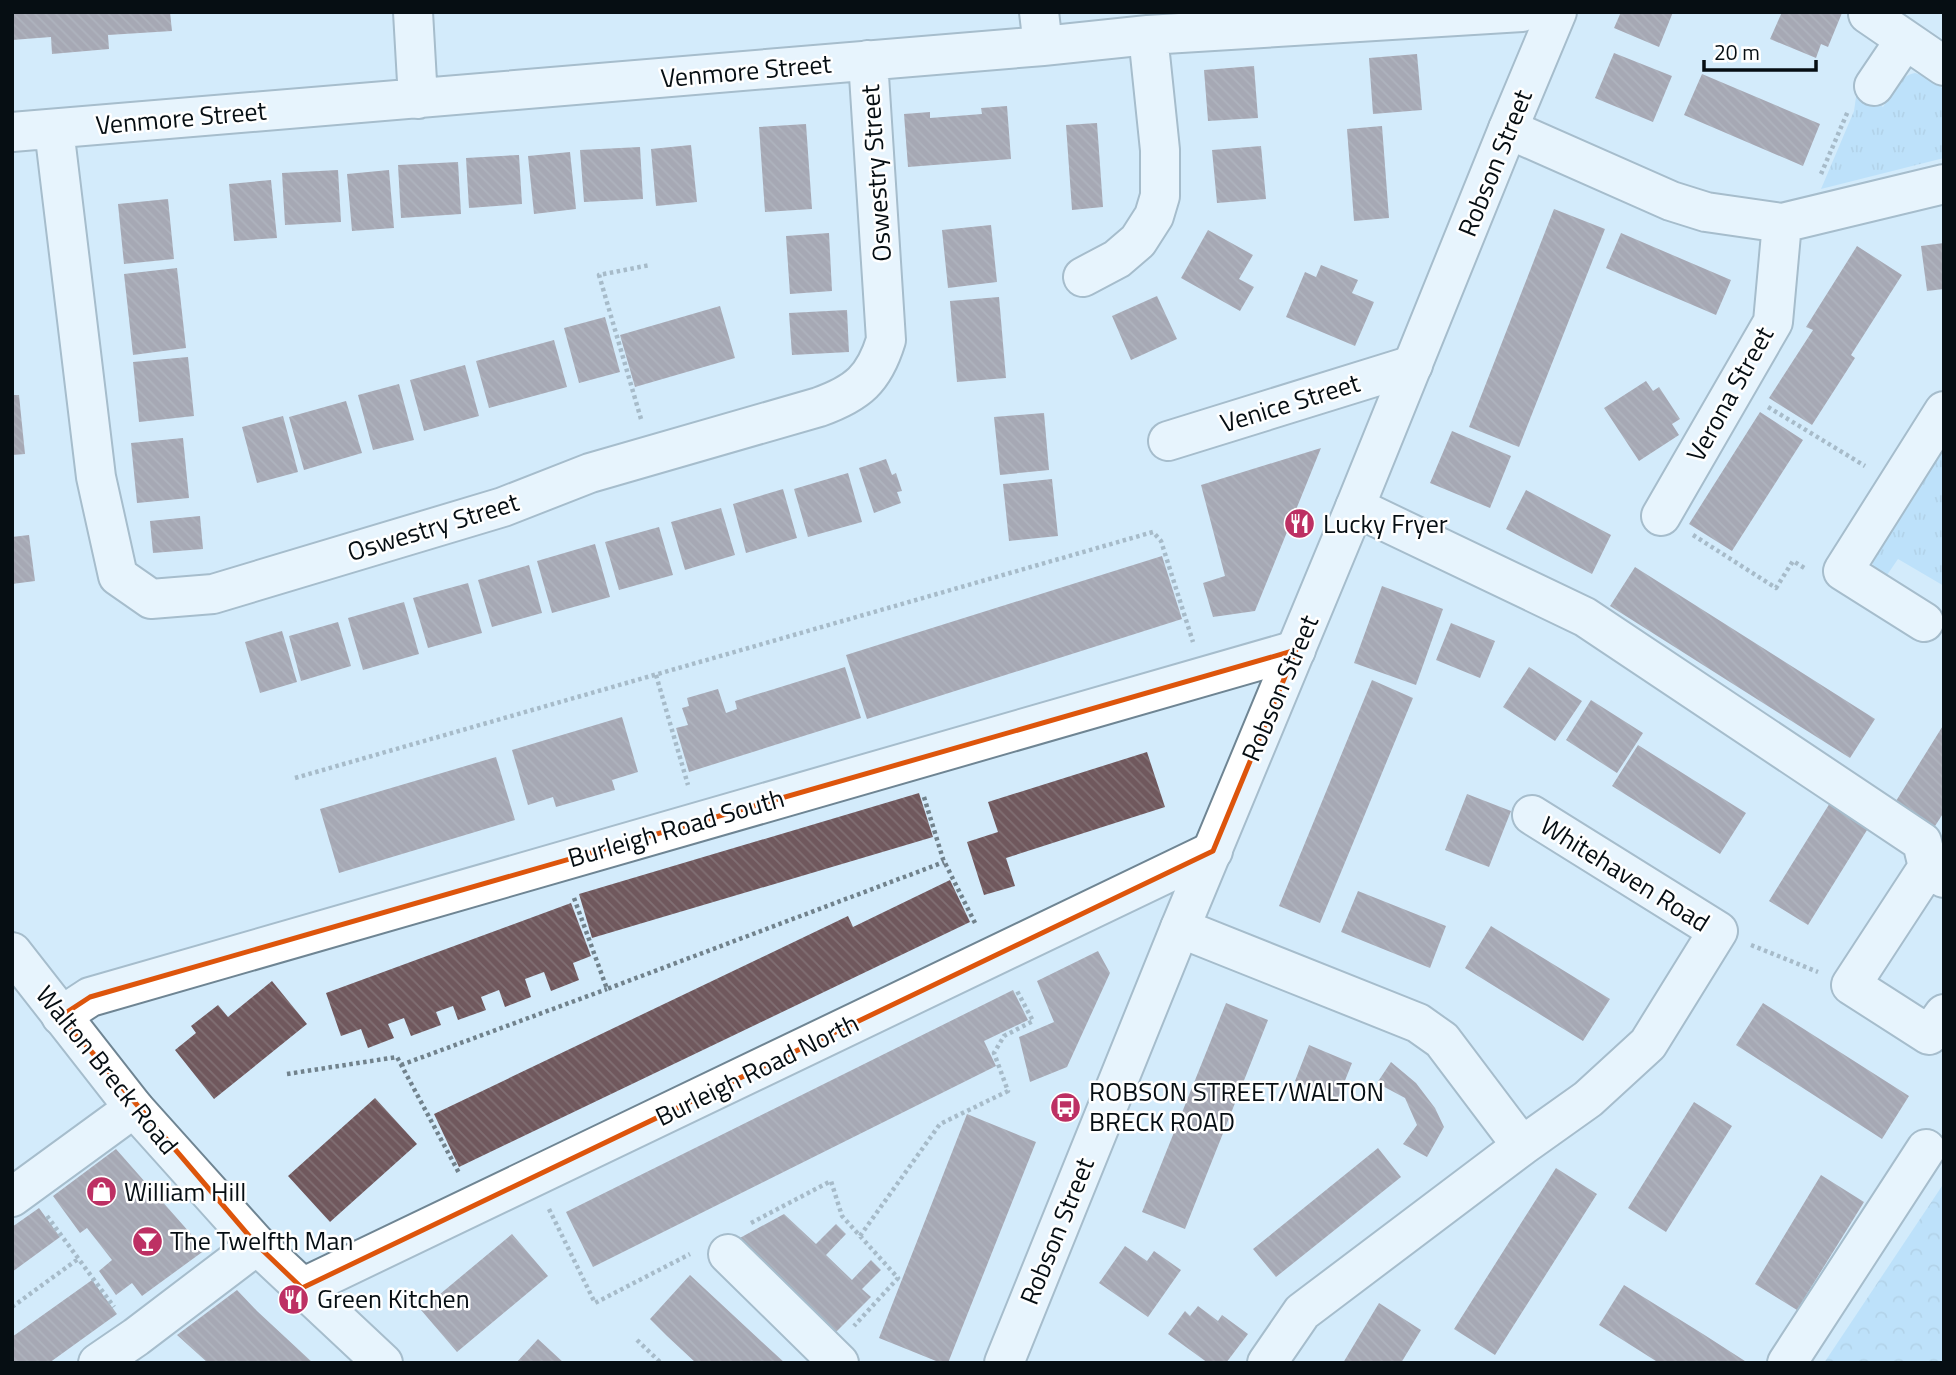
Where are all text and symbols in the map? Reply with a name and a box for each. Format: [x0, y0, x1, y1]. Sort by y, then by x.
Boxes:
scale bar [1704, 28, 1816, 72]
text: 20 m [1714, 36, 1760, 68]
street label: Venmore Street [659, 44, 833, 97]
street label: Oswestry Street [850, 83, 901, 263]
street label: Robson Street [1447, 83, 1542, 242]
street label: Venmore Street [94, 91, 268, 144]
street label: Verona Street [1676, 319, 1783, 469]
street label: Venice Street [1215, 363, 1364, 442]
street label: Oswestry Street [342, 482, 523, 571]
place label: Lucky Fryer [1323, 504, 1448, 543]
restaurant icon: Lucky Fryer [1283, 507, 1317, 541]
street label: Robson Street [1231, 609, 1328, 767]
street label: Burleigh Road South [563, 778, 789, 877]
street label: Whitehaven Road [1533, 806, 1718, 941]
street label: Walton Breck Road [27, 977, 188, 1163]
street label: Burleigh Road North [648, 1003, 865, 1136]
place label: ROBSON STREET/WALTON BRECK ROAD [1089, 1072, 1384, 1141]
bus stop icon: ROBSON STREET/WALTON BRECK ROAD [1049, 1090, 1083, 1124]
street label: Robson Street [1009, 1151, 1104, 1310]
place label: William Hill [124, 1172, 246, 1211]
shop icon: William Hill [84, 1175, 118, 1209]
place label: The Twelfth Man [170, 1221, 353, 1260]
bar icon: The Twelfth Man [130, 1224, 164, 1258]
place label: Green Kitchen [317, 1279, 470, 1318]
restaurant icon: Green Kitchen [277, 1282, 311, 1316]

